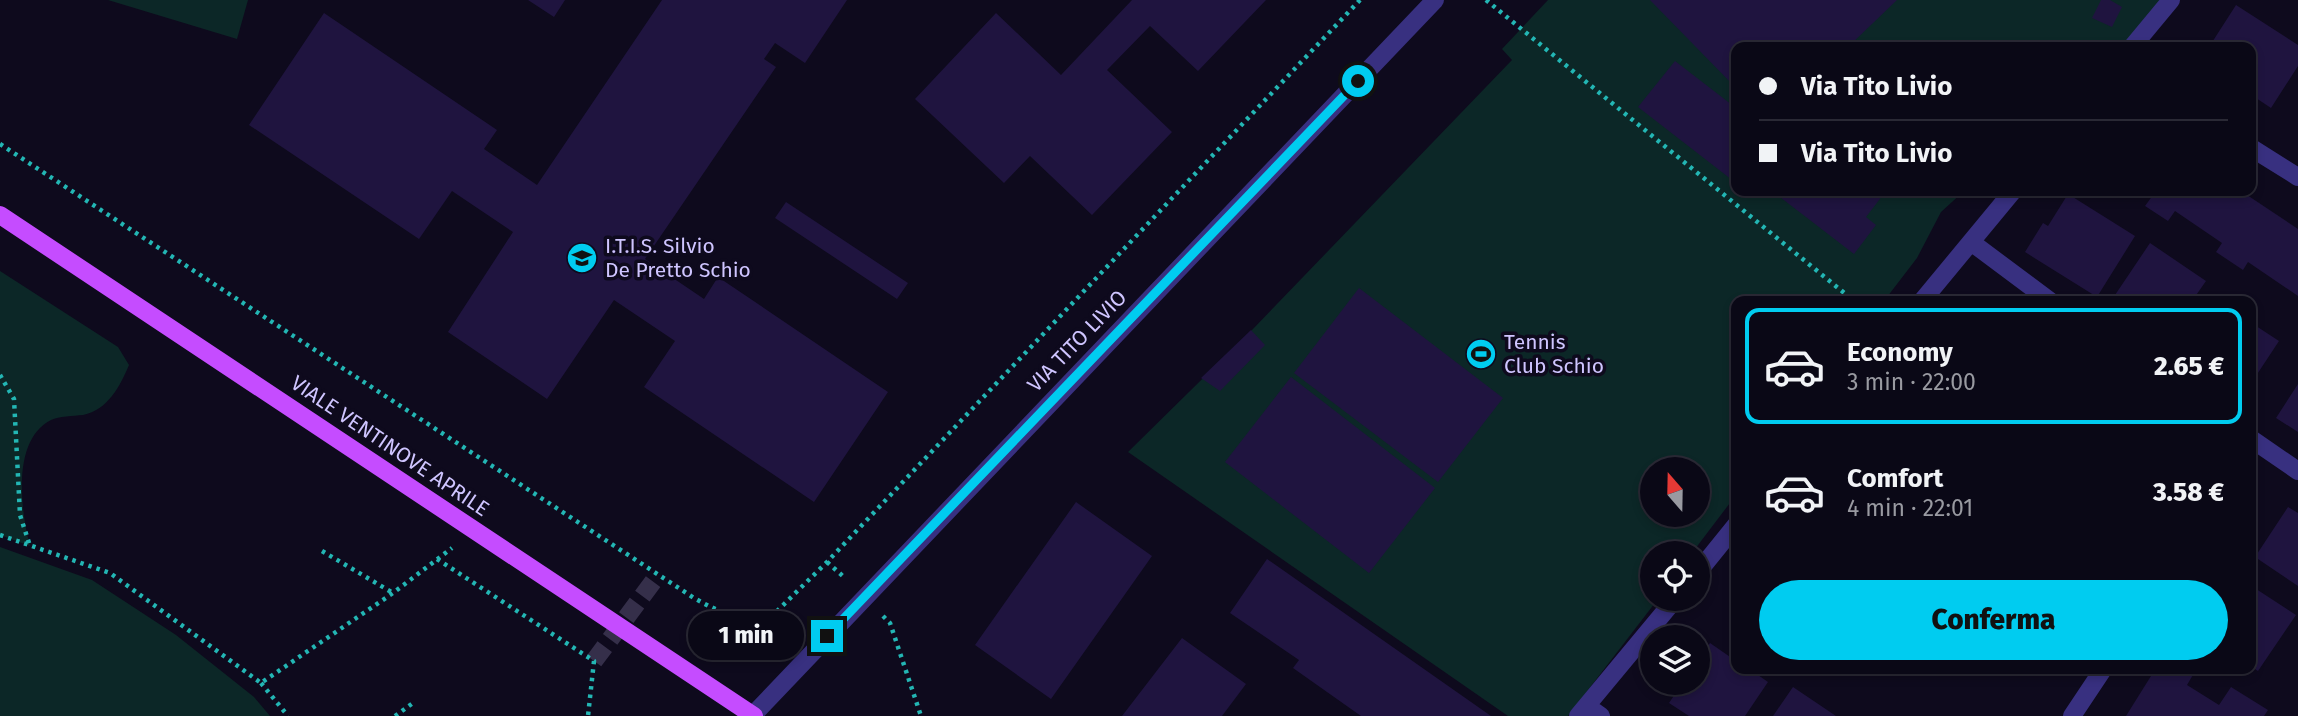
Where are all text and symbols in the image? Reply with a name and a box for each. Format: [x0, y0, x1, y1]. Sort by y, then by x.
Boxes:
route start [1342, 65, 1374, 97]
text: Via Tito Livio [1801, 71, 1952, 102]
text: Via Tito Livio [1801, 138, 1952, 169]
place label: I.T.I.S. Silvio De Pretto Schio [605, 233, 751, 283]
school or university icon: I.T.I.S. Silvio De Pretto Schio [565, 241, 599, 275]
street label: VIA TITO LIVIO [1022, 285, 1132, 397]
place label: Tennis Club Schio [1504, 329, 1604, 379]
icon: car [1763, 335, 1826, 398]
sports icon: Tennis Club Schio [1464, 337, 1498, 371]
text: Economy [1847, 337, 1953, 368]
text: 2.65 € [2154, 351, 2224, 382]
text: 3 min · 22:00 [1847, 368, 1976, 396]
street label: VIALE VENTINOVE APRILE [286, 370, 494, 522]
north arrow [1640, 457, 1710, 527]
map controls [1640, 457, 1710, 695]
icon: car [1763, 461, 1826, 524]
text: Comfort [1847, 463, 1943, 494]
text: 3.58 € [2153, 477, 2224, 508]
text: 4 min · 22:01 [1847, 494, 1973, 522]
button: locate [1640, 541, 1710, 611]
button: Conferma [1759, 580, 2228, 660]
callout: 1 min [687, 612, 802, 660]
route end [811, 620, 843, 652]
text: 1 min [718, 621, 774, 649]
button: layers [1640, 625, 1710, 695]

